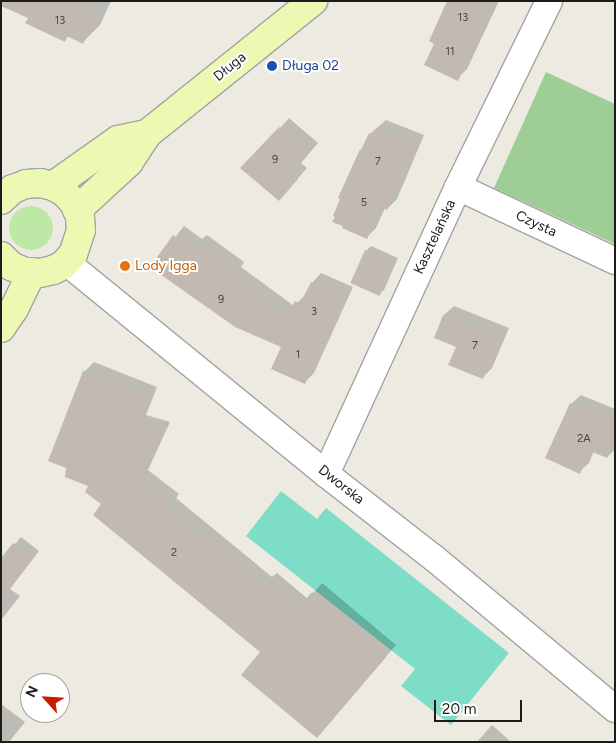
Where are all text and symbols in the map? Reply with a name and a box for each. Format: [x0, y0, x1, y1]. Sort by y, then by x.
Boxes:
house number: 13 [458, 11, 468, 25]
house number: 13 [55, 14, 65, 28]
house number: 11 [445, 45, 455, 59]
street label: Długa [210, 49, 250, 85]
place label: Długa 02 [282, 58, 339, 74]
marker: Długa 02 [266, 60, 278, 72]
house number: 9 [272, 153, 278, 167]
house number: 7 [375, 155, 381, 169]
house number: 5 [361, 196, 367, 210]
street label: Kasztelańska [410, 197, 460, 277]
street label: Czysta [513, 207, 559, 241]
place label: Lody Igga [135, 258, 197, 274]
marker: Lody Igga [119, 260, 131, 272]
house number: 9 [218, 293, 224, 307]
house number: 3 [311, 305, 317, 319]
house number: 7 [472, 339, 478, 353]
house number: 1 [296, 348, 300, 362]
house number: 2A [577, 432, 591, 446]
street label: Dworska [315, 462, 367, 508]
house number: 2 [171, 546, 177, 560]
north arrow [20, 673, 70, 723]
text: N [22, 683, 42, 700]
scale bar [436, 690, 524, 722]
text: 20 m [442, 700, 476, 718]

